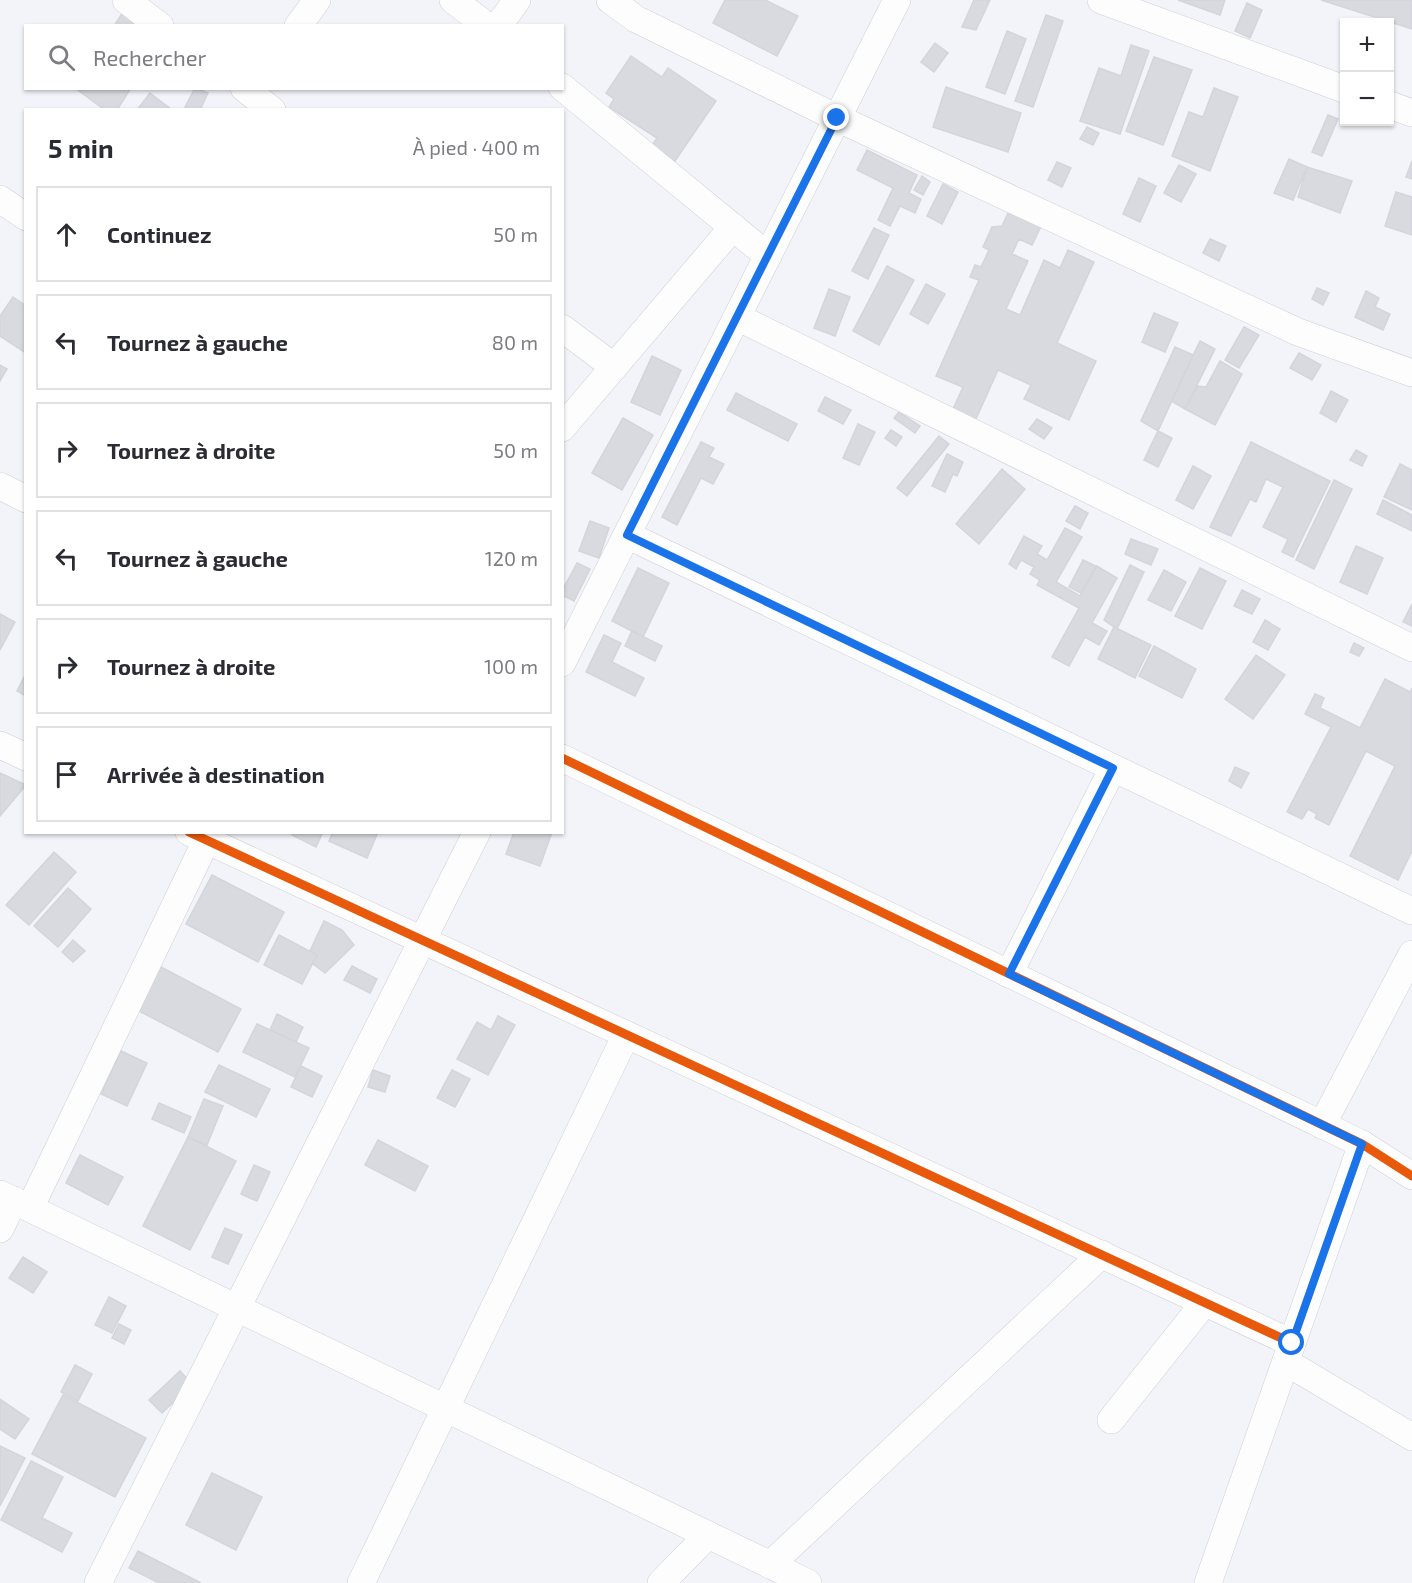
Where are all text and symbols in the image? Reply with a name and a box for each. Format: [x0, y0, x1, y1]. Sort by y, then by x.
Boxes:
map controls [1340, 18, 1394, 126]
button: + [1340, 18, 1394, 72]
search box [24, 24, 564, 90]
icon: search [45, 41, 78, 74]
text: Rechercher [93, 44, 206, 70]
button: − [1340, 72, 1394, 126]
route end [823, 104, 849, 130]
text: 5 min [48, 132, 114, 163]
text: À pied · 400 m [413, 135, 540, 159]
icon: ahead [50, 218, 83, 251]
text: Continuez [107, 221, 211, 247]
text: 50 m [493, 222, 538, 246]
icon: left [50, 326, 83, 359]
text: Tournez à gauche [107, 329, 288, 355]
text: 80 m [492, 330, 538, 354]
icon: right [50, 434, 83, 467]
text: Tournez à droite [107, 437, 276, 463]
text: 50 m [493, 438, 538, 462]
icon: left [50, 542, 83, 575]
text: Tournez à gauche [107, 545, 288, 571]
text: 120 m [485, 546, 538, 570]
icon: right [50, 650, 83, 683]
text: Tournez à droite [107, 653, 276, 679]
text: 100 m [484, 654, 538, 678]
icon: arrive [50, 758, 83, 791]
text: Arrivée à destination [107, 761, 325, 787]
route start [1278, 1329, 1304, 1355]

